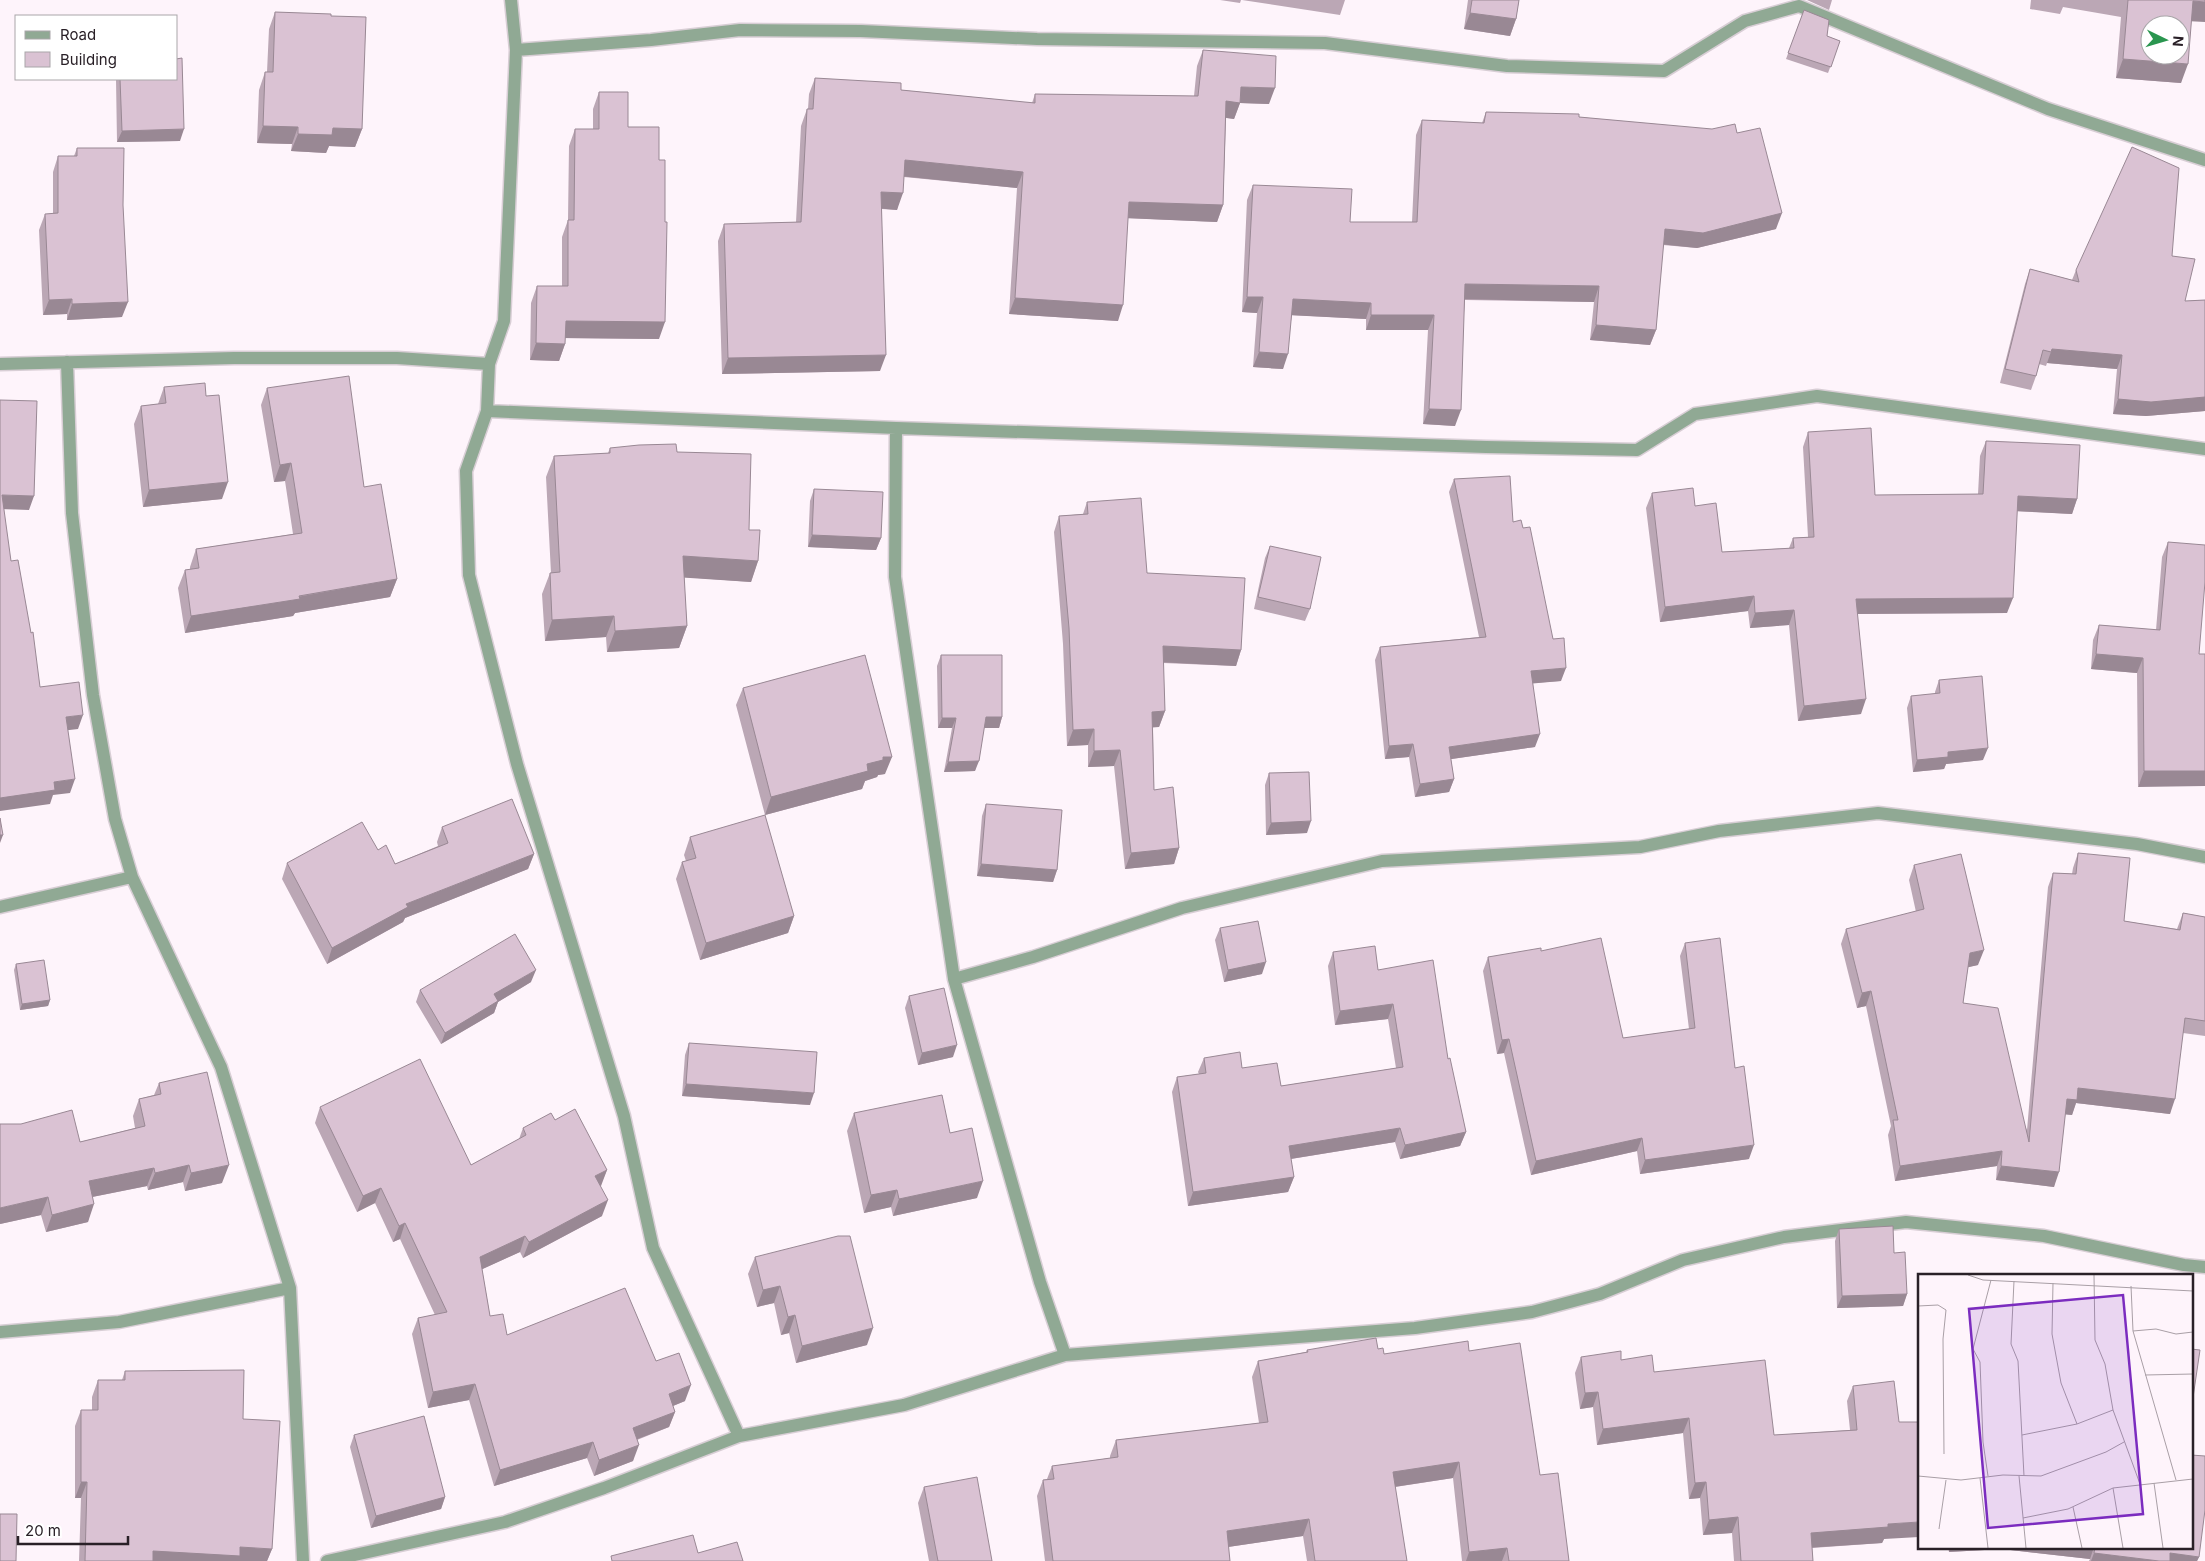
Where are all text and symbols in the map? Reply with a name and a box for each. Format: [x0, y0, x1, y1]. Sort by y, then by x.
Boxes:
legend [15, 15, 178, 80]
north arrow [2140, 15, 2190, 65]
text: Road [60, 25, 96, 44]
text: N [2170, 35, 2187, 47]
text: Building [60, 50, 117, 69]
inset map [1918, 1274, 2192, 1548]
scale bar [18, 1514, 128, 1546]
text: 20 m [25, 1521, 61, 1540]

